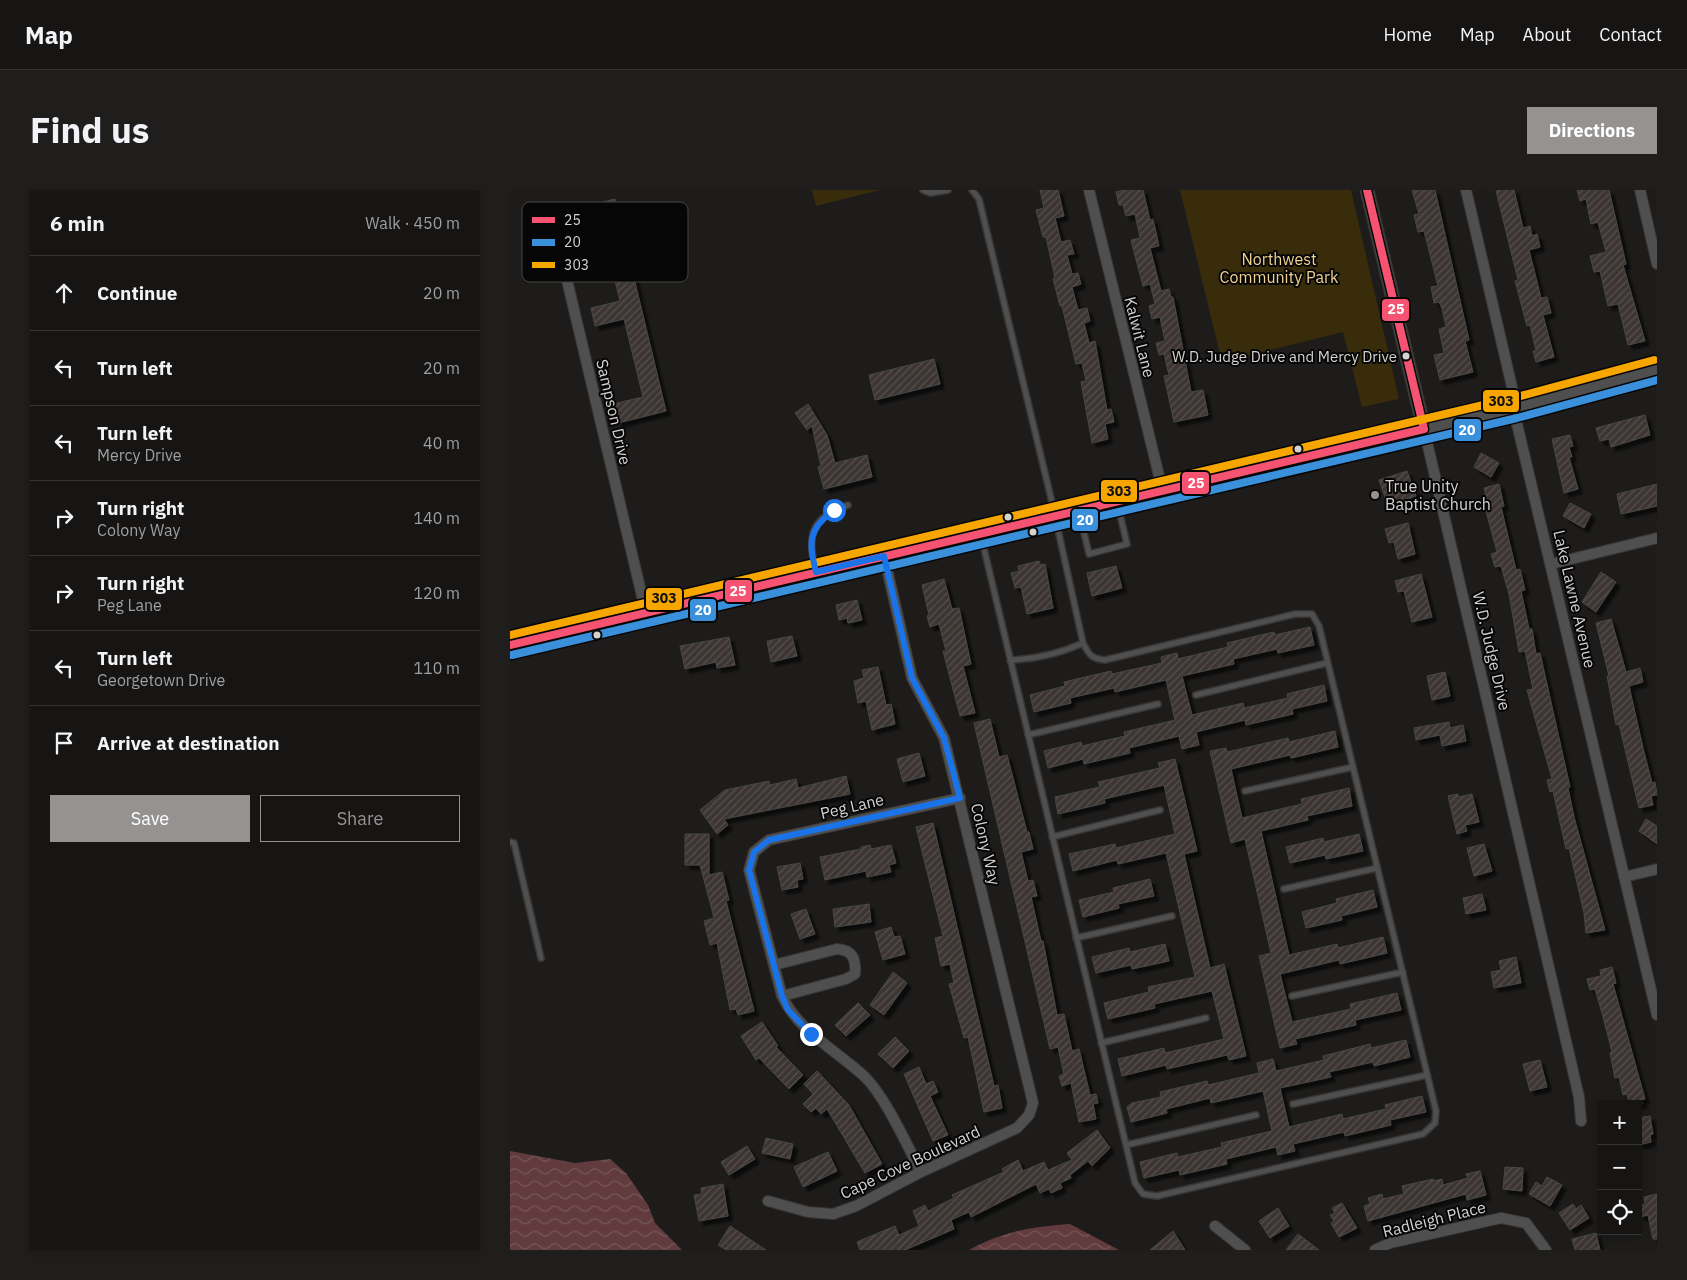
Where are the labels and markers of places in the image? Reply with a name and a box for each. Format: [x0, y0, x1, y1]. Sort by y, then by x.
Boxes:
place label: W.D. Judge Drive and Mercy Drive [1172, 347, 1397, 366]
marker: W.D. Judge Drive and Mercy Drive [1401, 351, 1411, 361]
unlabelled marker [1293, 444, 1303, 454]
place label: True Unity Baptist Church [1385, 476, 1491, 514]
marker: True Unity Baptist Church [1369, 489, 1381, 501]
unlabelled marker [1003, 512, 1013, 522]
unlabelled marker [1028, 527, 1038, 537]
unlabelled marker [592, 630, 602, 640]

